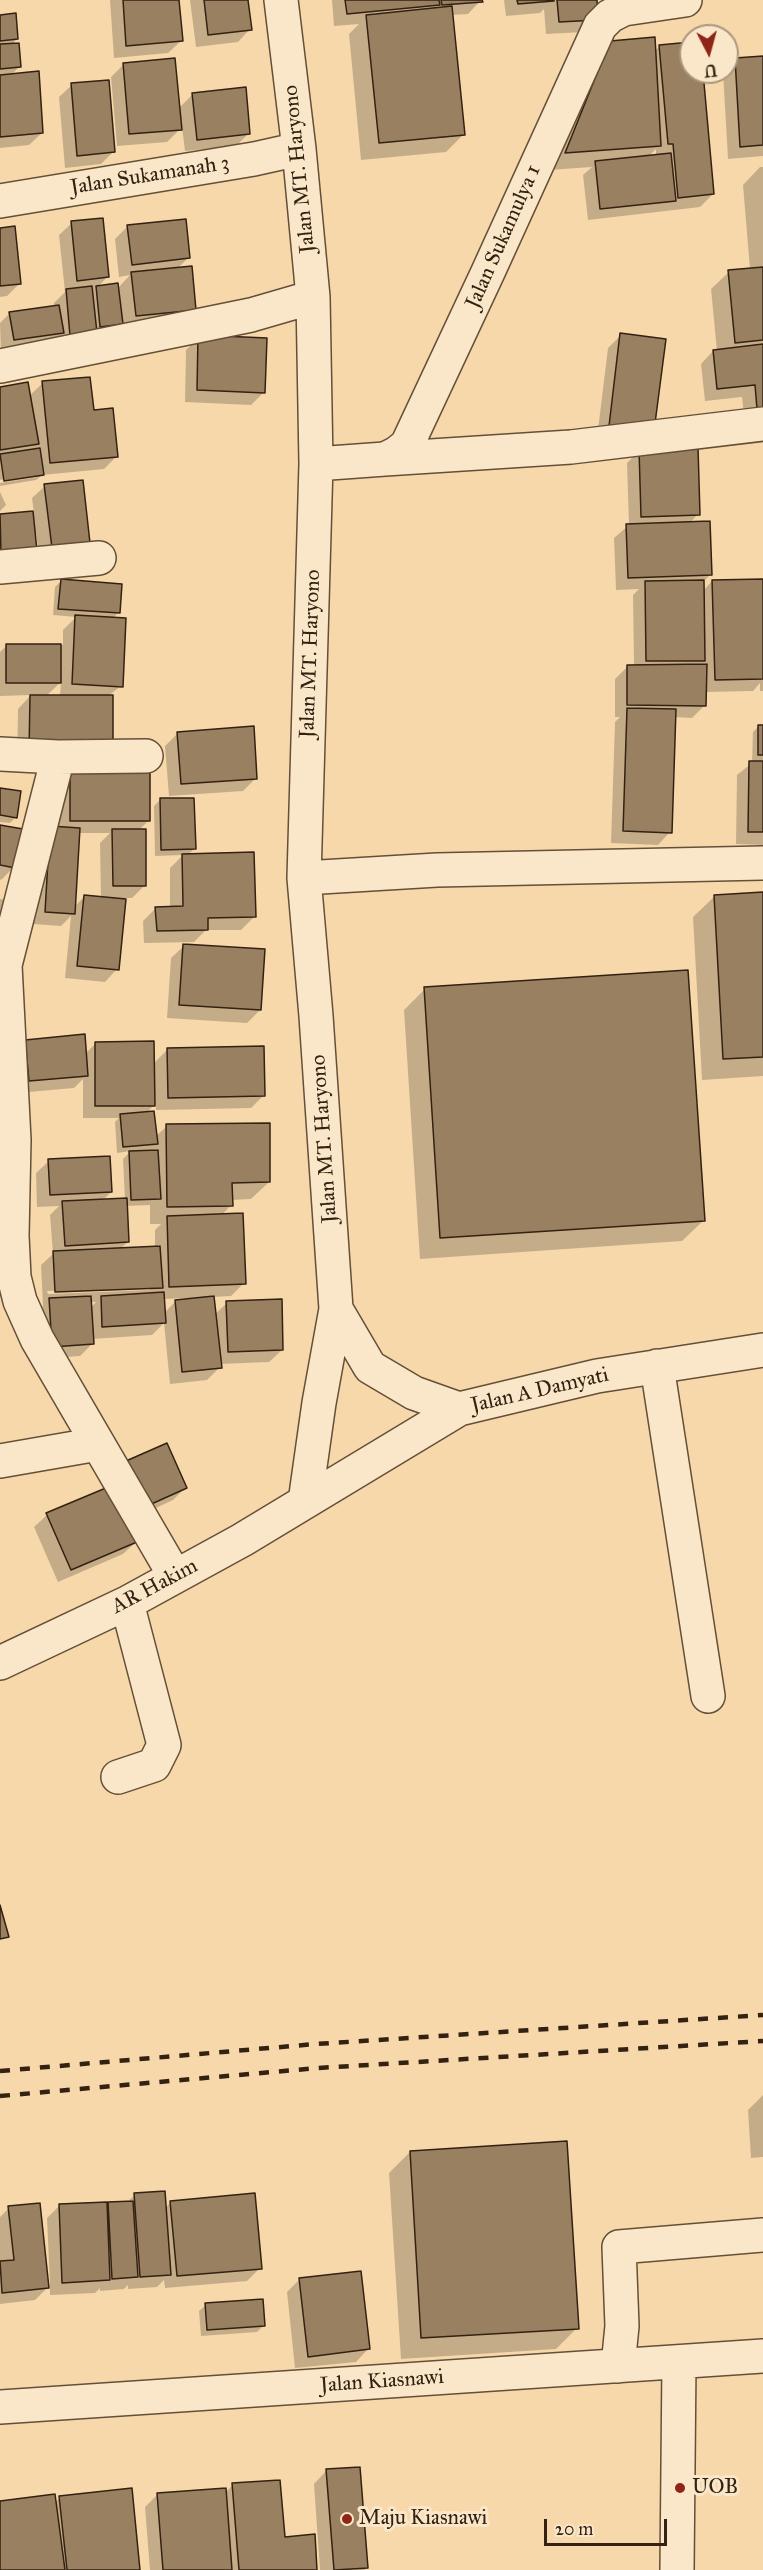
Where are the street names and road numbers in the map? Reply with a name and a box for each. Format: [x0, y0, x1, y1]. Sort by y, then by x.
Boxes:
street label: Jalan MT. Haryono [279, 84, 321, 254]
street label: Jalan Sukamanah 3 [69, 151, 231, 201]
street label: Jalan Sukamulya 1 [461, 161, 547, 313]
street label: Jalan MT. Haryono [295, 569, 327, 739]
street label: Jalan MT. Haryono [307, 1054, 343, 1224]
street label: Jalan A Damyati [469, 1363, 611, 1419]
street label: AR Hakim [108, 1554, 202, 1620]
street label: Jalan Kiasnawi [319, 2365, 445, 2399]

